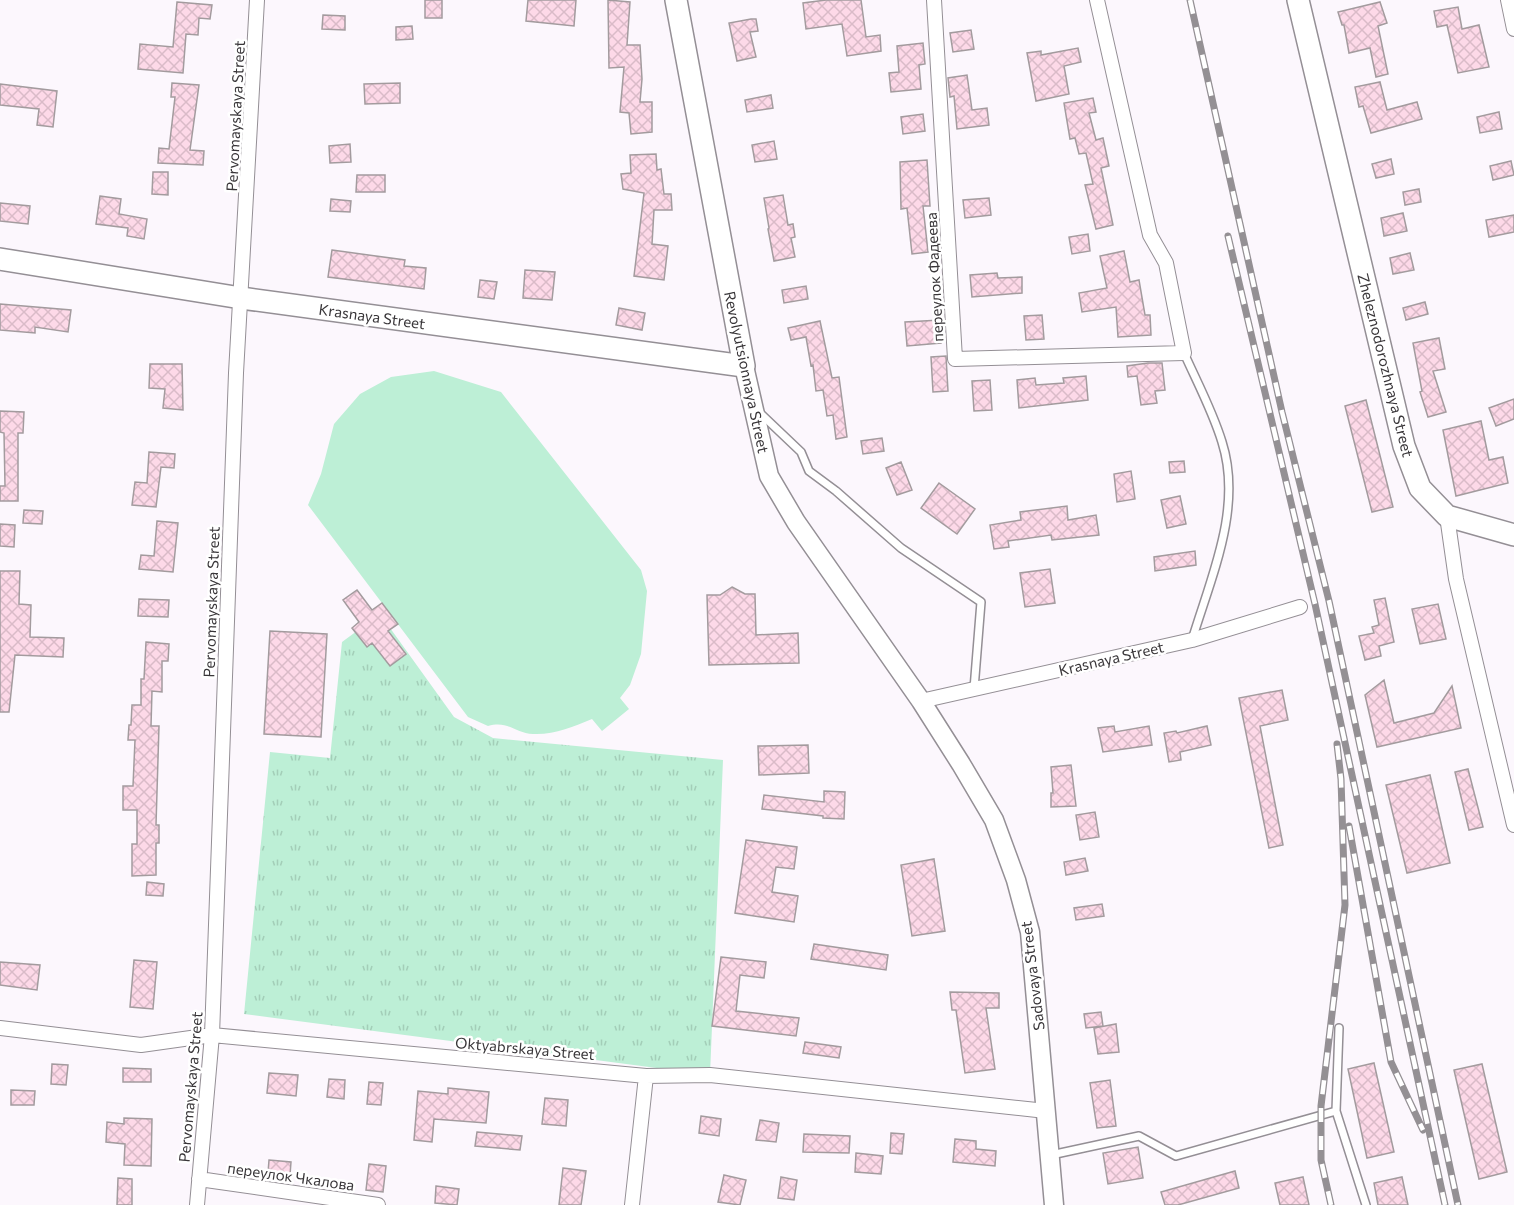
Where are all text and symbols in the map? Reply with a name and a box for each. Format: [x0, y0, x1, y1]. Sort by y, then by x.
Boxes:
street label: Pervomayskaya Street [222, 40, 248, 192]
street label: переулок Фадеева [922, 212, 946, 342]
street label: Zheleznodorozhnaya Street [1354, 271, 1418, 459]
street label: Revolyutsionnaya Street [721, 289, 773, 455]
street label: Krasnaya Street [317, 300, 427, 332]
street label: Pervomayskaya Street [199, 526, 223, 678]
street label: Krasnaya Street [1057, 637, 1165, 679]
street label: Sadovaya Street [1016, 920, 1048, 1032]
street label: Pervomayskaya Street [174, 1011, 206, 1163]
street label: Oktyabrskaya Street [454, 1033, 596, 1063]
street label: переулок Чкалова [226, 1158, 356, 1194]

